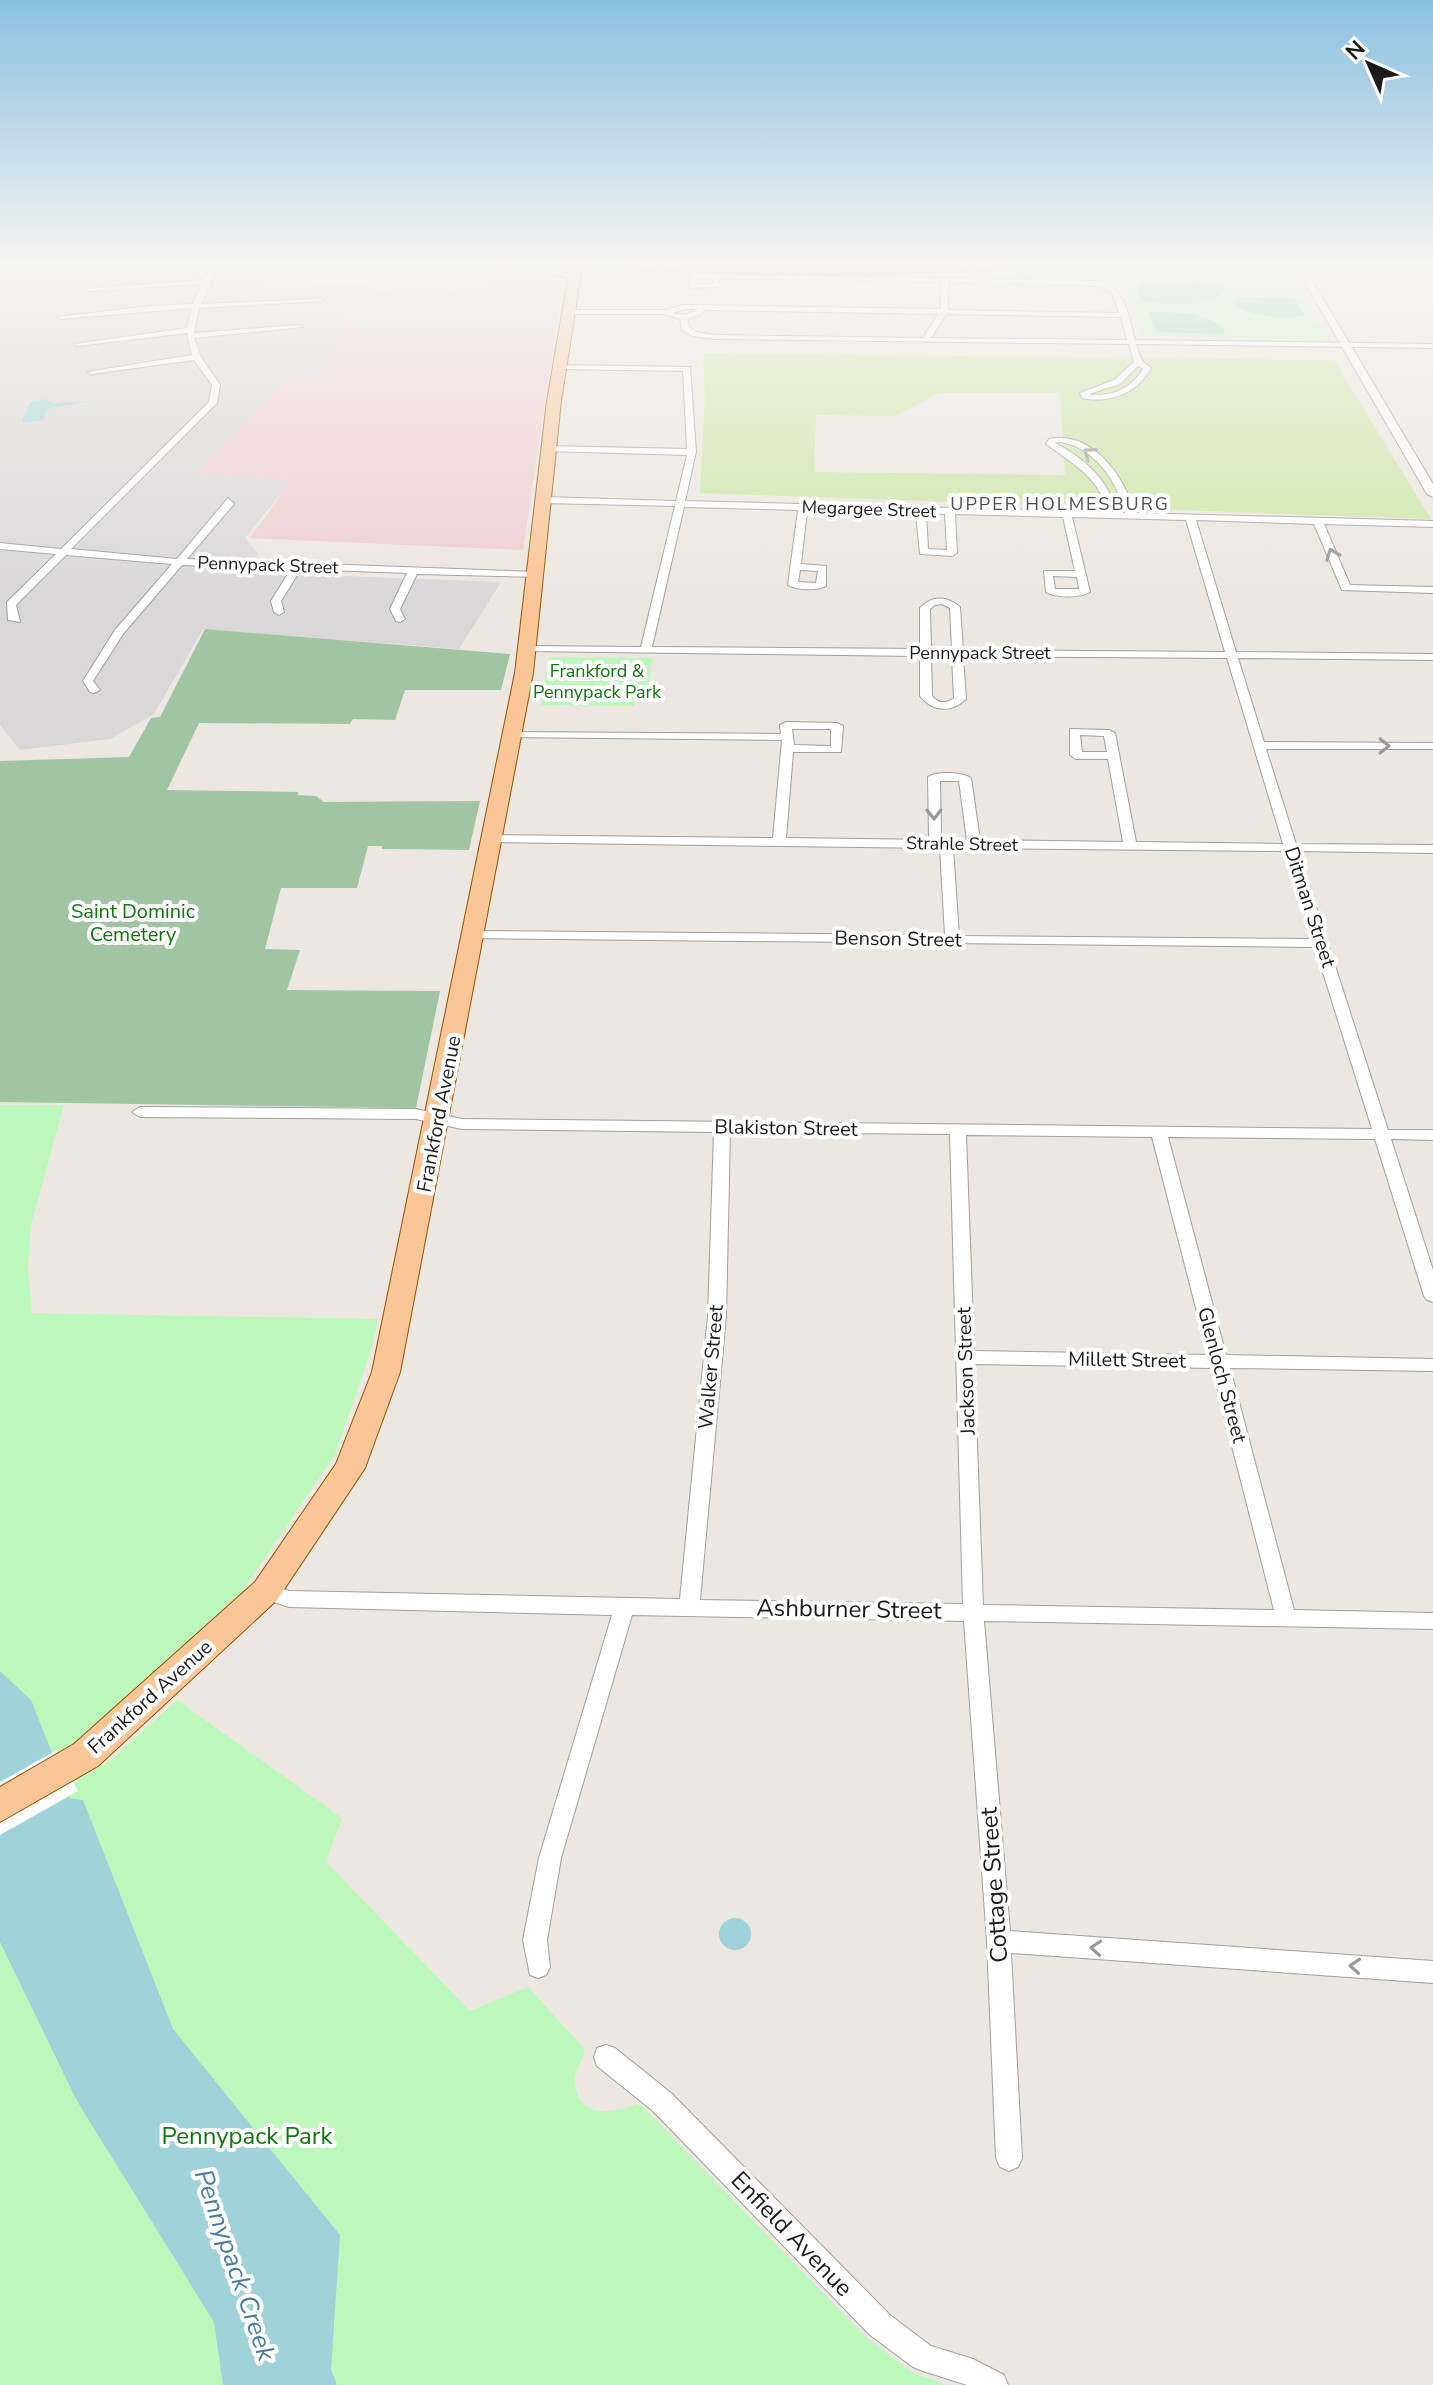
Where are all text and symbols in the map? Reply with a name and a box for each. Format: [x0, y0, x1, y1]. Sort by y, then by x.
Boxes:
north arrow [1329, 24, 1409, 104]
text: N [1339, 34, 1372, 67]
one-way arrow [1083, 448, 1097, 463]
district label: UPPER HOLMESBURG [950, 492, 1170, 516]
street label: Megargee Street [801, 495, 937, 523]
one-way arrow [1325, 548, 1342, 562]
street label: Pennypack Street [197, 551, 340, 579]
street label: Pennypack Street [909, 641, 1051, 665]
park label: Frankford & Pennypack Park [533, 659, 662, 704]
one-way arrow [1378, 737, 1391, 755]
one-way arrow [926, 808, 943, 821]
street label: Strahle Street [906, 831, 1019, 857]
street label: Ditman Street [1278, 843, 1343, 972]
park label: Saint Dominic Cemetery [71, 898, 195, 948]
street label: Benson Street [834, 924, 963, 954]
street label: Frankford Avenue [411, 1033, 467, 1195]
street label: Blakiston Street [714, 1113, 859, 1143]
street label: Walker Street [692, 1303, 730, 1430]
street label: Glenloch Street [1191, 1304, 1253, 1447]
street label: Jackson Street [950, 1306, 982, 1436]
street label: Millett Street [1068, 1345, 1187, 1375]
street label: Ashburner Street [756, 1591, 942, 1627]
street label: Frankford Avenue [82, 1634, 218, 1760]
street label: Cottage Street [973, 1805, 1015, 1964]
one-way arrow [1089, 1940, 1102, 1957]
one-way arrow [1348, 1958, 1361, 1975]
park label: Pennypack Park [162, 2120, 333, 2152]
street label: Enfield Avenue [724, 2164, 860, 2304]
water label: Pennypack Creek [186, 2165, 284, 2366]

